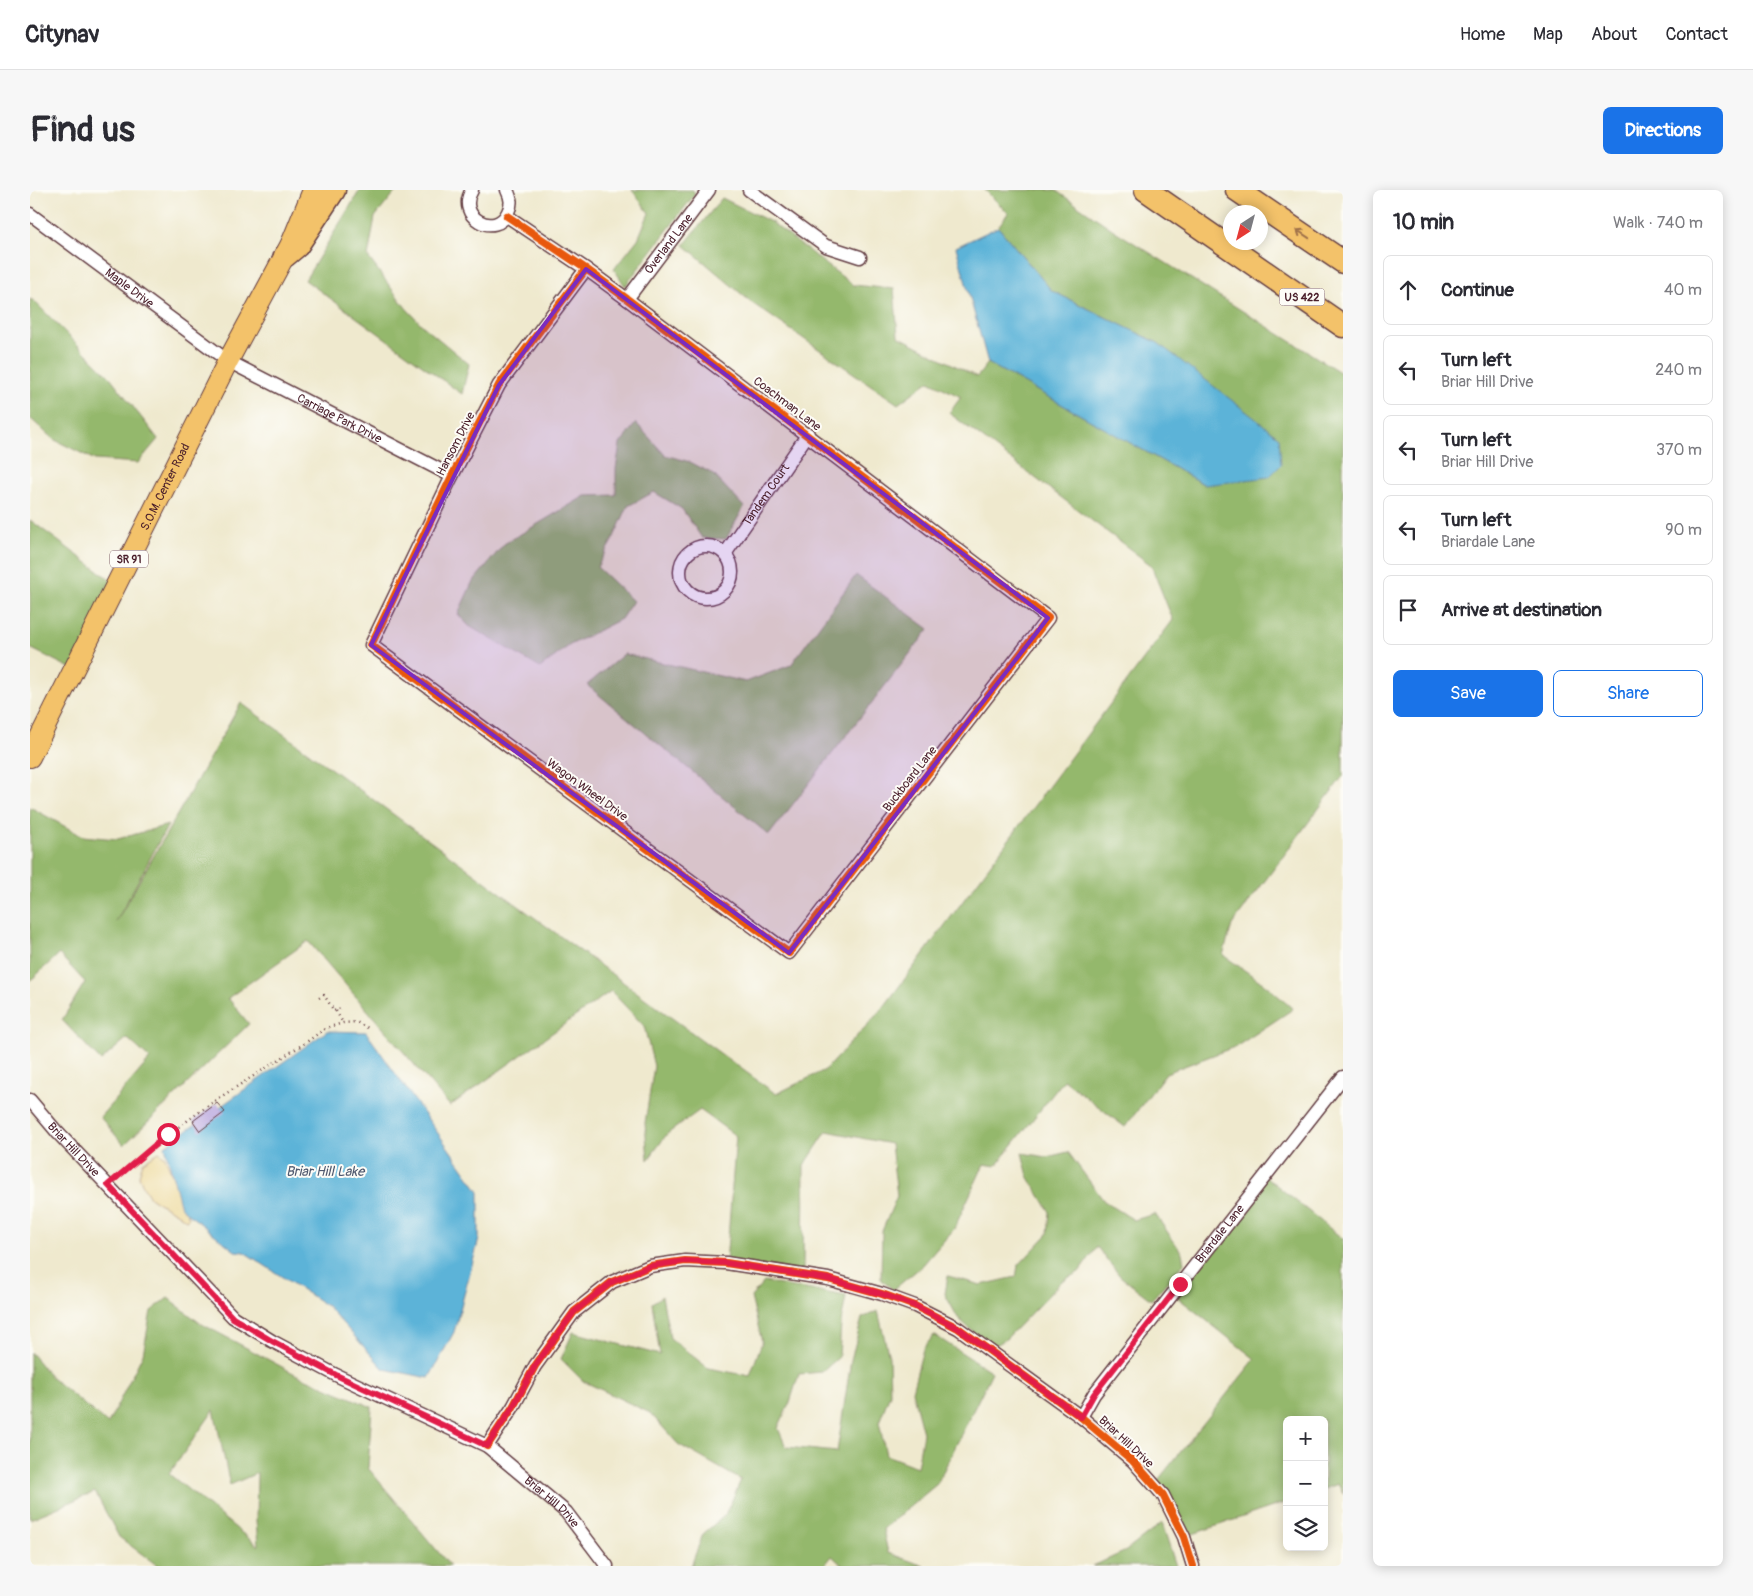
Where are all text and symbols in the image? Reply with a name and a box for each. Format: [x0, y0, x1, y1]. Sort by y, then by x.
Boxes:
text: Citynav [25, 20, 100, 49]
text: Home [1460, 23, 1505, 46]
text: Map [1533, 23, 1563, 46]
text: About [1591, 23, 1637, 46]
text: Contact [1665, 23, 1728, 46]
button: Directions [1603, 107, 1723, 154]
text: Find us [30, 108, 135, 152]
north arrow [1223, 205, 1268, 250]
text: 10 min [1393, 209, 1454, 236]
street label: Overland Lane [641, 211, 696, 277]
text: Walk · 740 m [1613, 213, 1703, 233]
one-way arrow [1296, 229, 1310, 239]
street label: Maple Drive [102, 265, 157, 311]
icon: ahead [1394, 276, 1422, 304]
text: Continue [1441, 278, 1514, 302]
text: 40 m [1664, 280, 1702, 300]
road number: US 422 [1280, 288, 1324, 305]
text: Turn left [1441, 348, 1511, 372]
icon: left [1394, 356, 1422, 384]
text: 240 m [1655, 360, 1702, 380]
text: Briar Hill Drive [1441, 372, 1533, 392]
street label: Coachman Lane [750, 374, 824, 434]
street label: Carriage Park Drive [295, 390, 385, 446]
street label: Hansom Drive [433, 409, 479, 478]
text: Turn left [1441, 428, 1511, 452]
icon: left [1394, 436, 1422, 464]
text: 370 m [1656, 440, 1702, 460]
street label: S.O.M. Center Road [137, 441, 193, 533]
text: Briar Hill Drive [1441, 452, 1533, 472]
street label: Tandem Court [739, 461, 793, 529]
text: Turn left [1441, 508, 1511, 532]
icon: left [1394, 516, 1422, 544]
text: 90 m [1665, 520, 1702, 540]
text: Briardale Lane [1441, 532, 1535, 552]
road number: SR 91 [110, 550, 148, 568]
icon: arrive [1394, 596, 1422, 624]
text: Arrive at destination [1441, 598, 1602, 622]
button: Save [1393, 670, 1543, 717]
button: Share [1553, 670, 1703, 717]
street label: Buckboard Lane [880, 743, 940, 815]
street label: Wagon Wheel Drive [544, 756, 630, 824]
street label: Briar Hill Drive [44, 1119, 103, 1180]
route start [157, 1123, 180, 1146]
water label: Briar Hill Lake [286, 1163, 366, 1180]
street label: Briardale Lane [1192, 1201, 1247, 1266]
route end [1169, 1273, 1192, 1296]
street label: Briar Hill Drive [1096, 1413, 1157, 1471]
map controls [1283, 1416, 1328, 1551]
button: + [1283, 1416, 1328, 1461]
button: − [1283, 1461, 1328, 1506]
street label: Briar Hill Drive [521, 1473, 583, 1531]
button: layers [1283, 1506, 1328, 1551]

